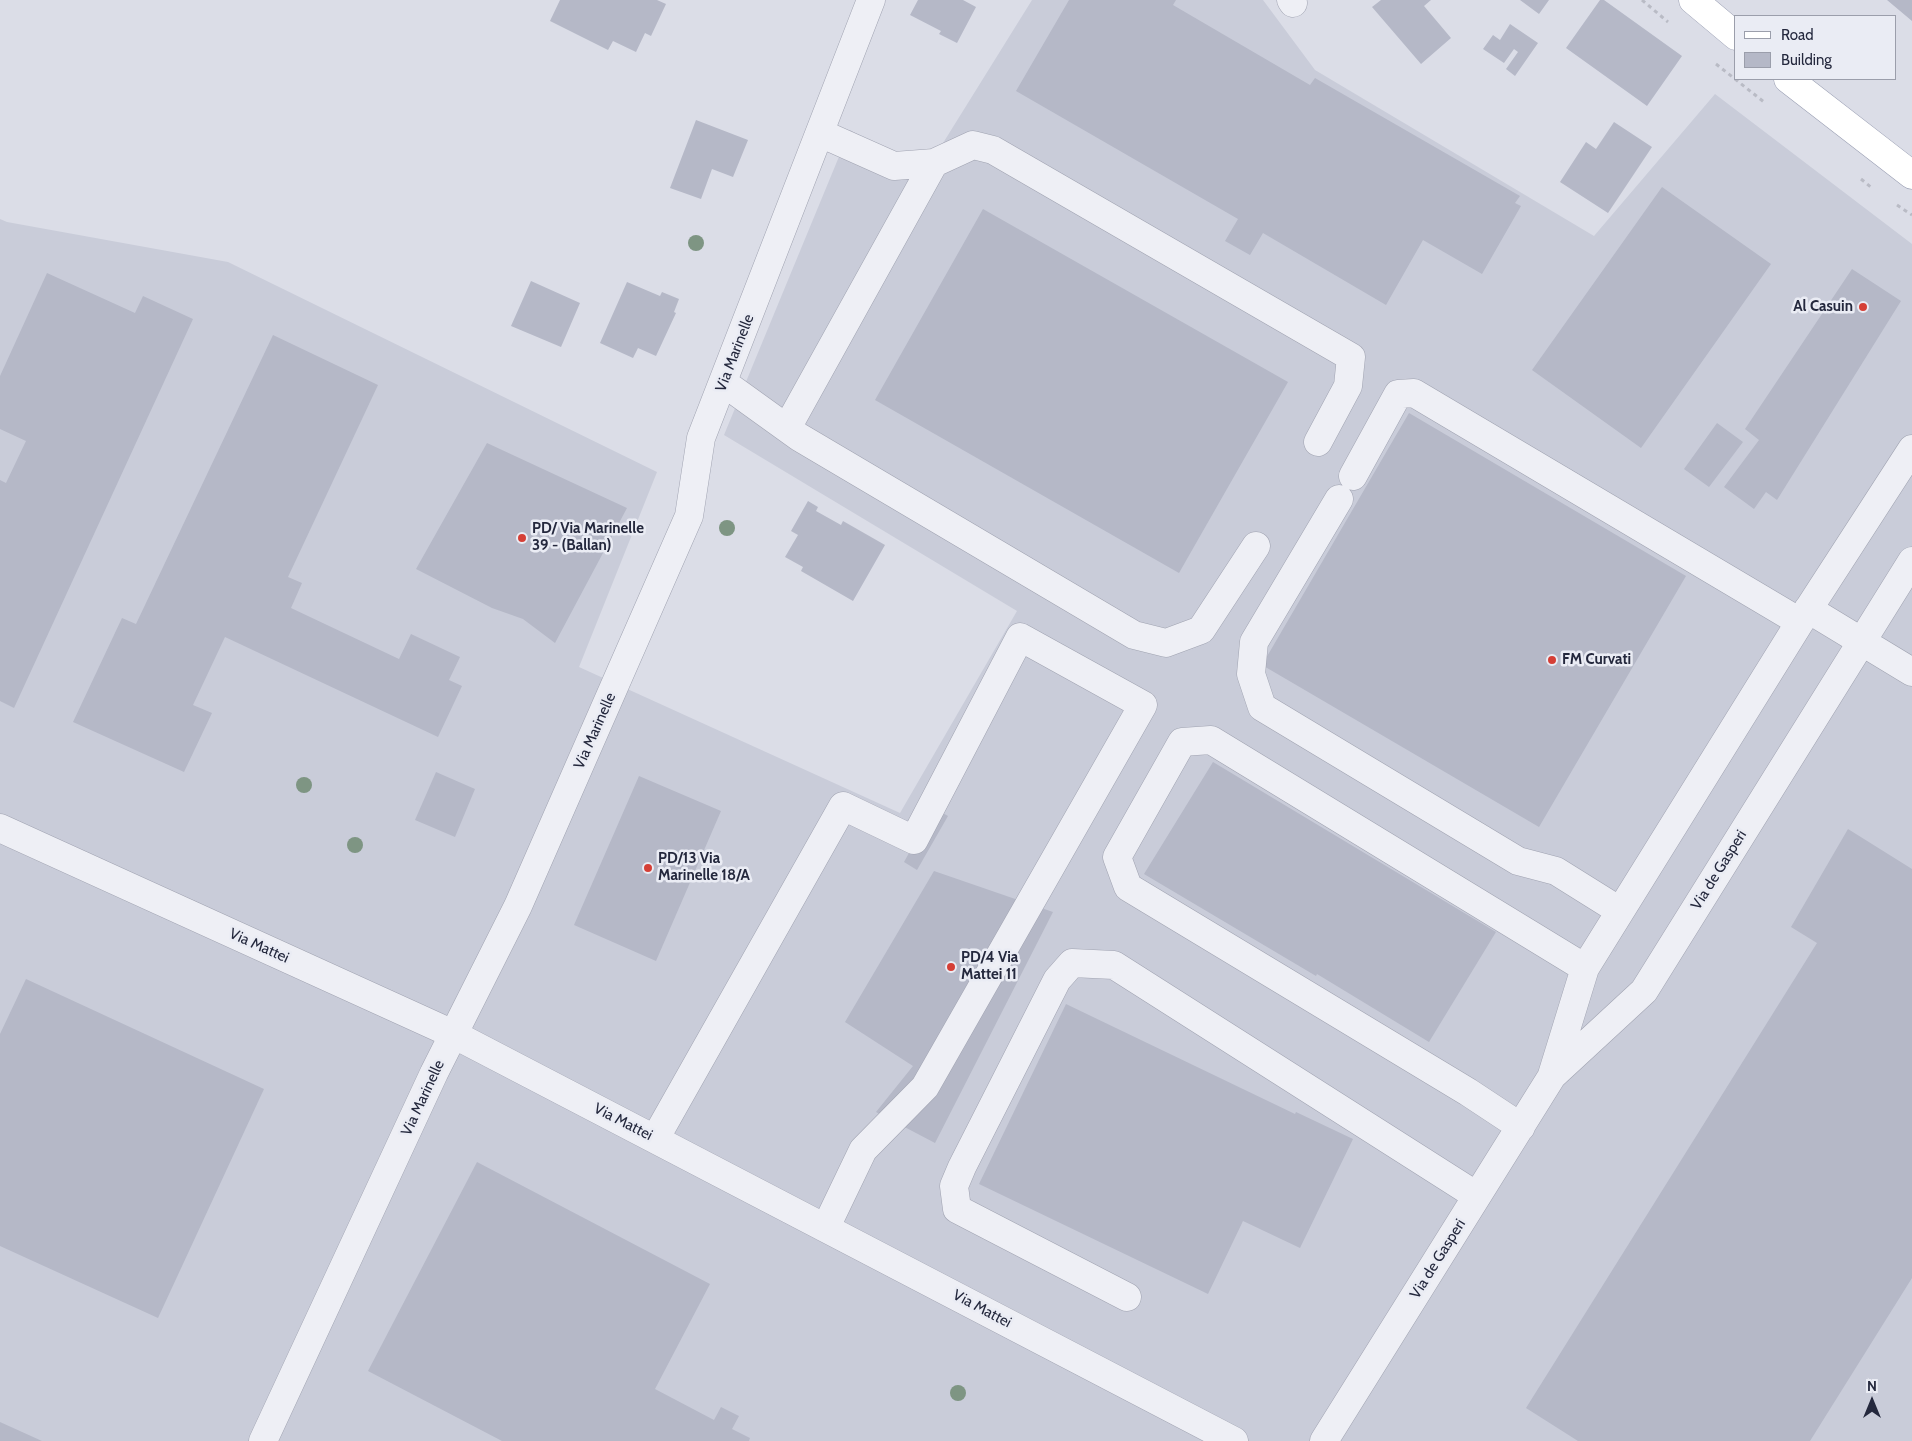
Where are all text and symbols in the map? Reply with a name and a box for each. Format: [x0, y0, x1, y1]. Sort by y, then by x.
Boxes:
legend [1734, 15, 1897, 80]
text: Road [1781, 26, 1814, 44]
text: Building [1781, 51, 1832, 69]
place label: Al Casuin [1793, 298, 1853, 316]
marker: Al Casuin [1857, 301, 1869, 313]
street label: Via Marinelle [712, 312, 758, 394]
place label: PD/ Via Marinelle 39 - (Ballan) [532, 520, 644, 555]
marker: PD/ Via Marinelle 39 - (Ballan) [516, 532, 528, 544]
place label: FM Curvati [1562, 651, 1631, 669]
marker: FM Curvati [1546, 654, 1558, 666]
street label: Via Marinelle [570, 690, 620, 772]
street label: Via de Gasperi [1687, 827, 1751, 913]
place label: PD/13 Via Marinelle 18/A [658, 850, 750, 885]
marker: PD/13 Via Marinelle 18/A [642, 862, 654, 874]
street label: Via Mattei [226, 925, 292, 967]
place label: PD/4 Via Mattei 11 [961, 949, 1018, 984]
marker: PD/4 Via Mattei 11 [945, 961, 957, 973]
street label: Via Marinelle [398, 1057, 448, 1139]
street label: Via Mattei [591, 1100, 655, 1144]
street label: Via de Gasperi [1406, 1216, 1470, 1302]
street label: Via Mattei [950, 1286, 1014, 1332]
north arrow [1847, 1376, 1897, 1426]
text: N [1867, 1377, 1877, 1395]

